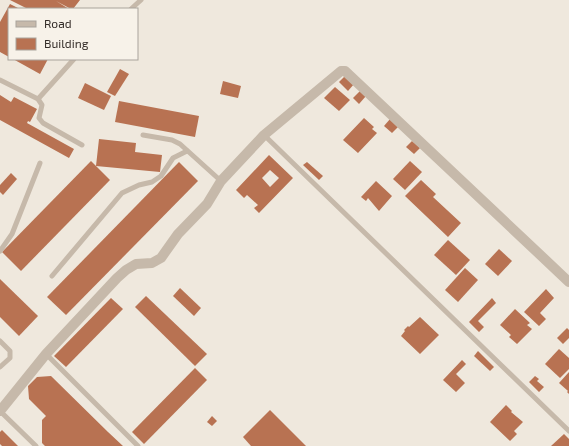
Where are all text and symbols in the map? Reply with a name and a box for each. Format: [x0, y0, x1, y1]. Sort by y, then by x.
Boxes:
legend [8, 8, 138, 60]
text: Road [44, 16, 72, 30]
text: Building [44, 36, 89, 50]

